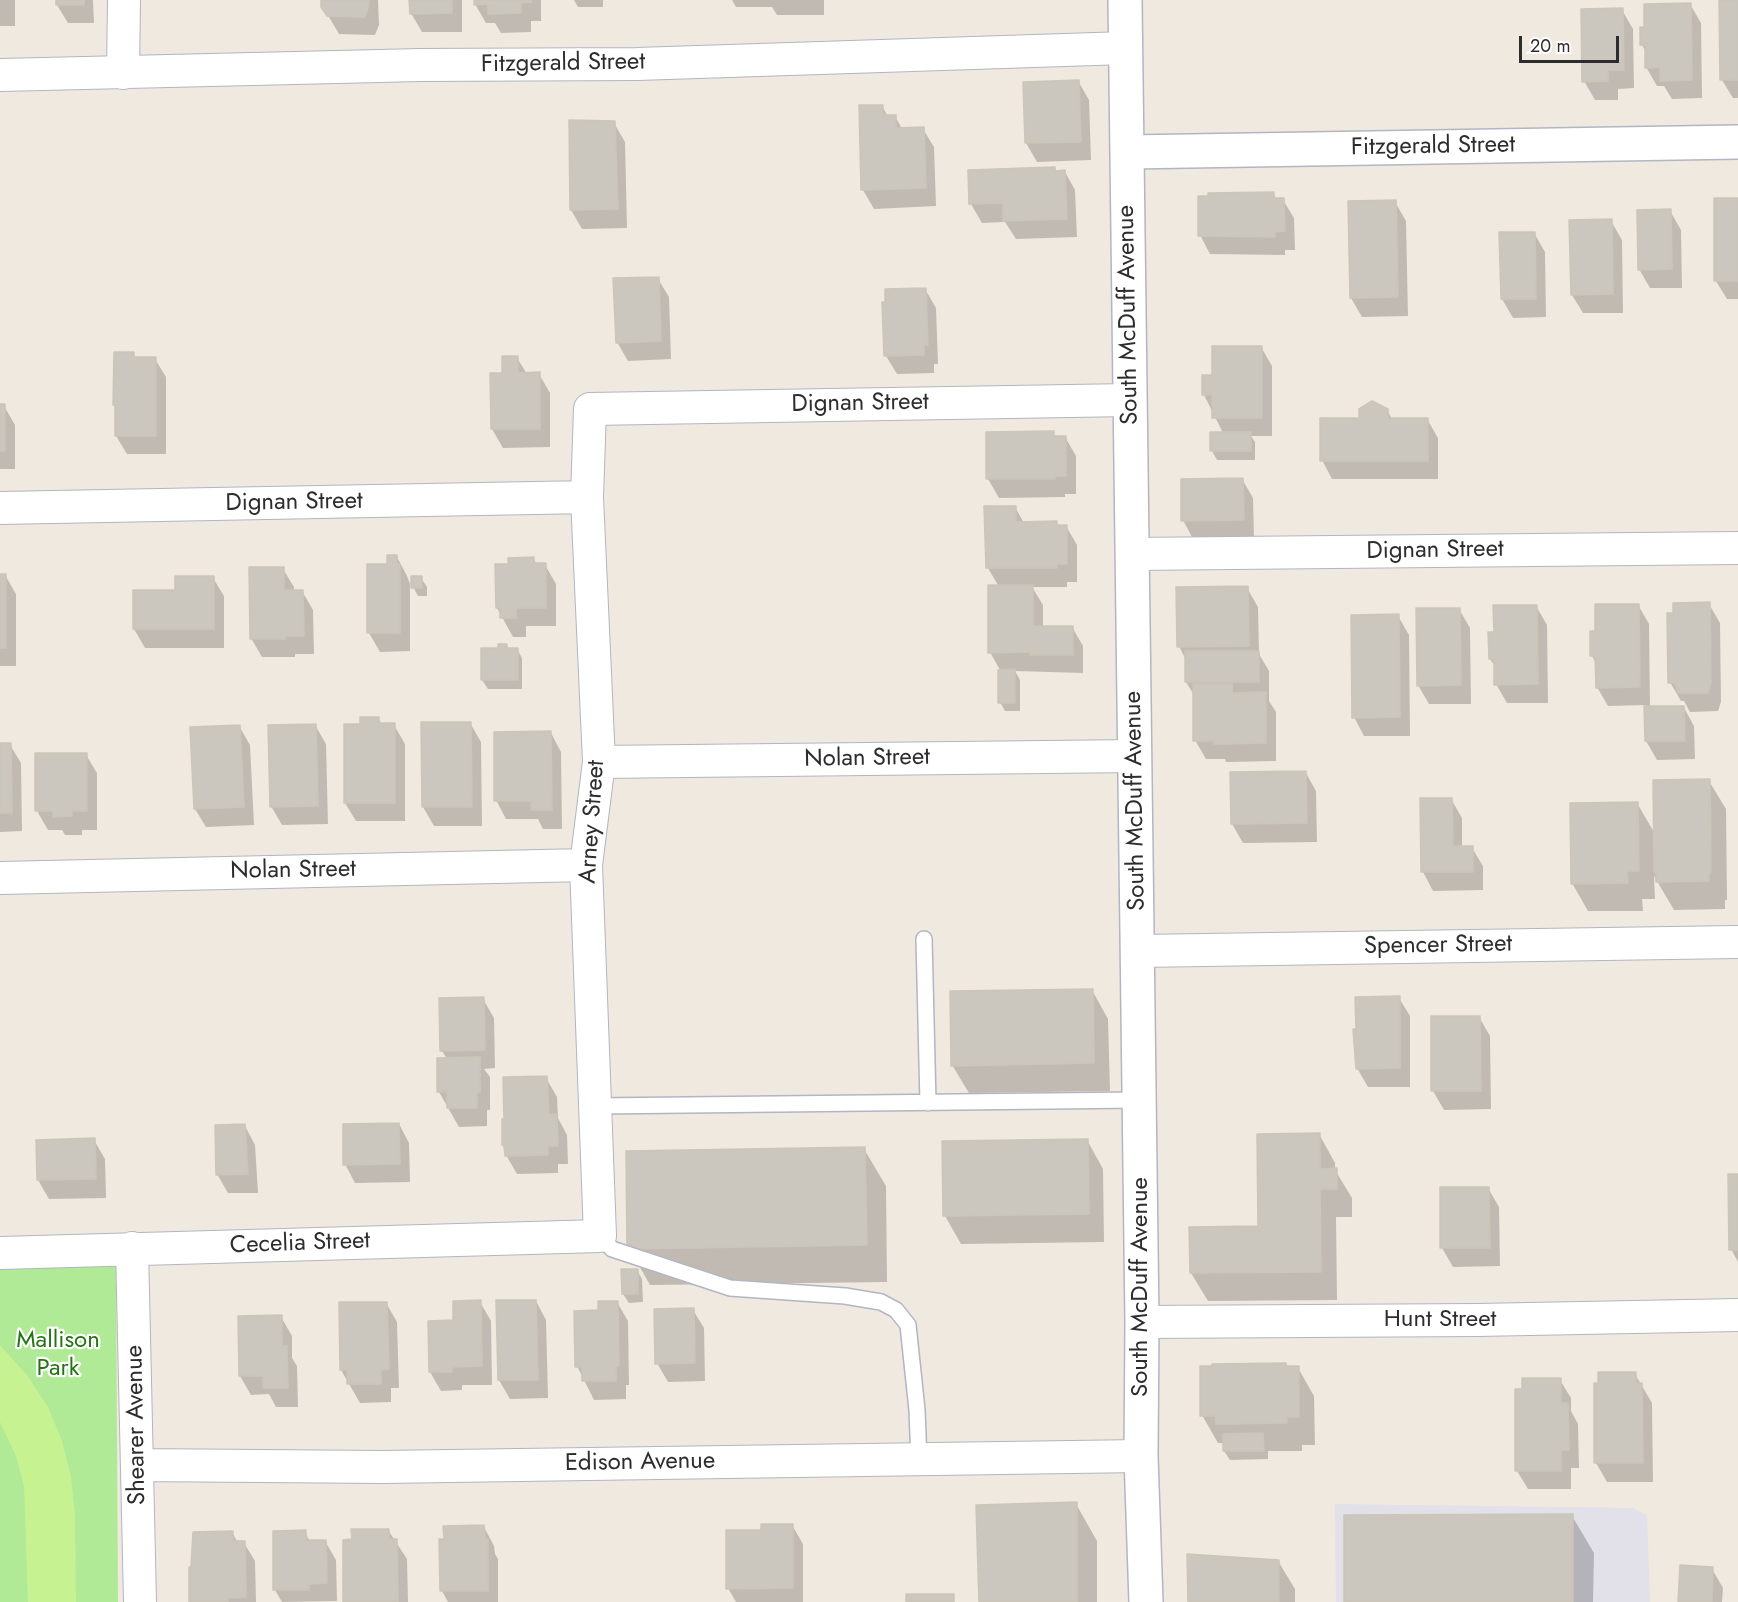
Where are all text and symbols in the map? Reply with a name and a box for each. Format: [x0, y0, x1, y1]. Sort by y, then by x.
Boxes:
scale bar [1522, 24, 1622, 62]
text: 20 m [1530, 33, 1570, 59]
street label: Fitzgerald Street [481, 48, 645, 80]
street label: Fitzgerald Street [1351, 131, 1515, 163]
street label: South McDuff Avenue [1113, 205, 1145, 425]
street label: Dignan Street [791, 388, 929, 420]
street label: Dignan Street [225, 487, 363, 519]
street label: Dignan Street [1366, 535, 1504, 567]
street label: South McDuff Avenue [1120, 691, 1152, 911]
street label: Nolan Street [804, 744, 930, 774]
street label: Arney Street [574, 759, 612, 885]
street label: Nolan Street [230, 856, 356, 886]
street label: Spencer Street [1364, 930, 1512, 962]
street label: South McDuff Avenue [1127, 1177, 1155, 1397]
street label: Cecelia Street [229, 1227, 371, 1261]
street label: Hunt Street [1384, 1306, 1496, 1334]
park label: Mallison Park [16, 1327, 100, 1383]
street label: Shearer Avenue [121, 1345, 153, 1505]
street label: Edison Avenue [565, 1447, 715, 1479]

